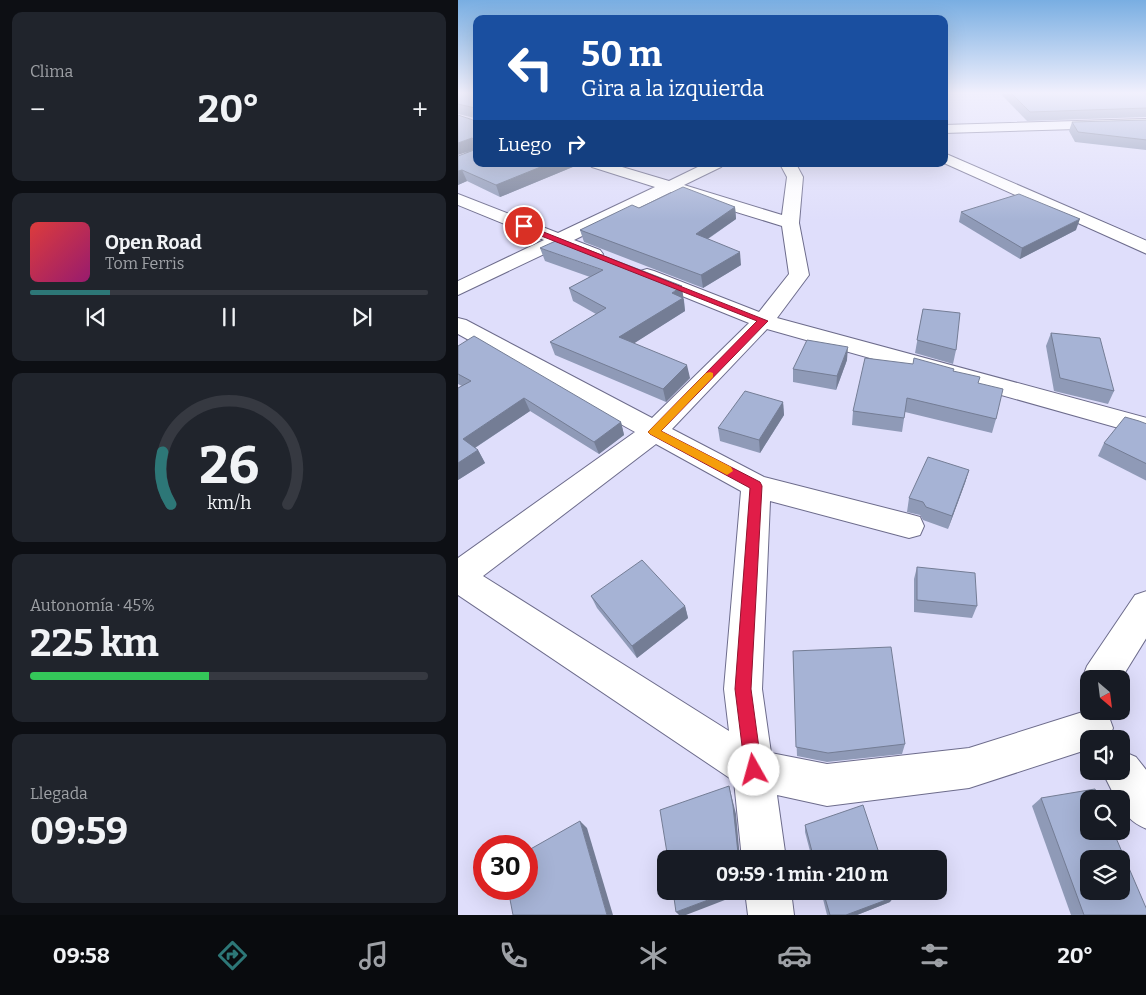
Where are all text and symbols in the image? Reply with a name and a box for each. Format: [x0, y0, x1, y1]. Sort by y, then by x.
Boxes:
text: 50 m [581, 33, 662, 75]
icon: left [498, 35, 563, 100]
text: Clima [30, 62, 73, 81]
text: Gira a la izquierda [581, 75, 764, 102]
text: 20° [198, 86, 260, 132]
text: − [30, 93, 45, 126]
text: + [412, 93, 428, 126]
icon: right [562, 130, 590, 158]
text: Luego [498, 133, 552, 156]
pin [503, 205, 545, 247]
icon: arrive [510, 212, 538, 240]
text: Open Road [105, 231, 202, 254]
text: Tom Ferris [105, 254, 184, 273]
icon: previous [82, 303, 110, 331]
icon: pause [215, 303, 243, 331]
icon: next [348, 303, 376, 331]
text: 26 [199, 434, 259, 497]
text: km/h [207, 492, 251, 514]
text: Autonomía · 45% [30, 596, 155, 615]
text: 225 km [30, 620, 159, 666]
north arrow [1080, 670, 1130, 720]
map controls [1080, 670, 1130, 900]
button: sound [1080, 730, 1130, 780]
position arrow [727, 743, 779, 795]
text: Llegada [30, 784, 88, 803]
button: search [1080, 790, 1130, 840]
text: 09:59 [30, 808, 128, 854]
speed limit sign: 30 [473, 835, 538, 900]
button: layers [1080, 850, 1130, 900]
text: 09:59 · 1 min · 210 m [716, 863, 888, 886]
icon: directions [215, 938, 250, 973]
icon: music [356, 938, 391, 973]
icon: phone [496, 938, 531, 973]
icon: climate [636, 938, 671, 973]
icon: car [777, 938, 812, 973]
icon: filters [917, 938, 952, 973]
text: 09:58 [53, 942, 110, 969]
text: 20° [1057, 942, 1093, 969]

